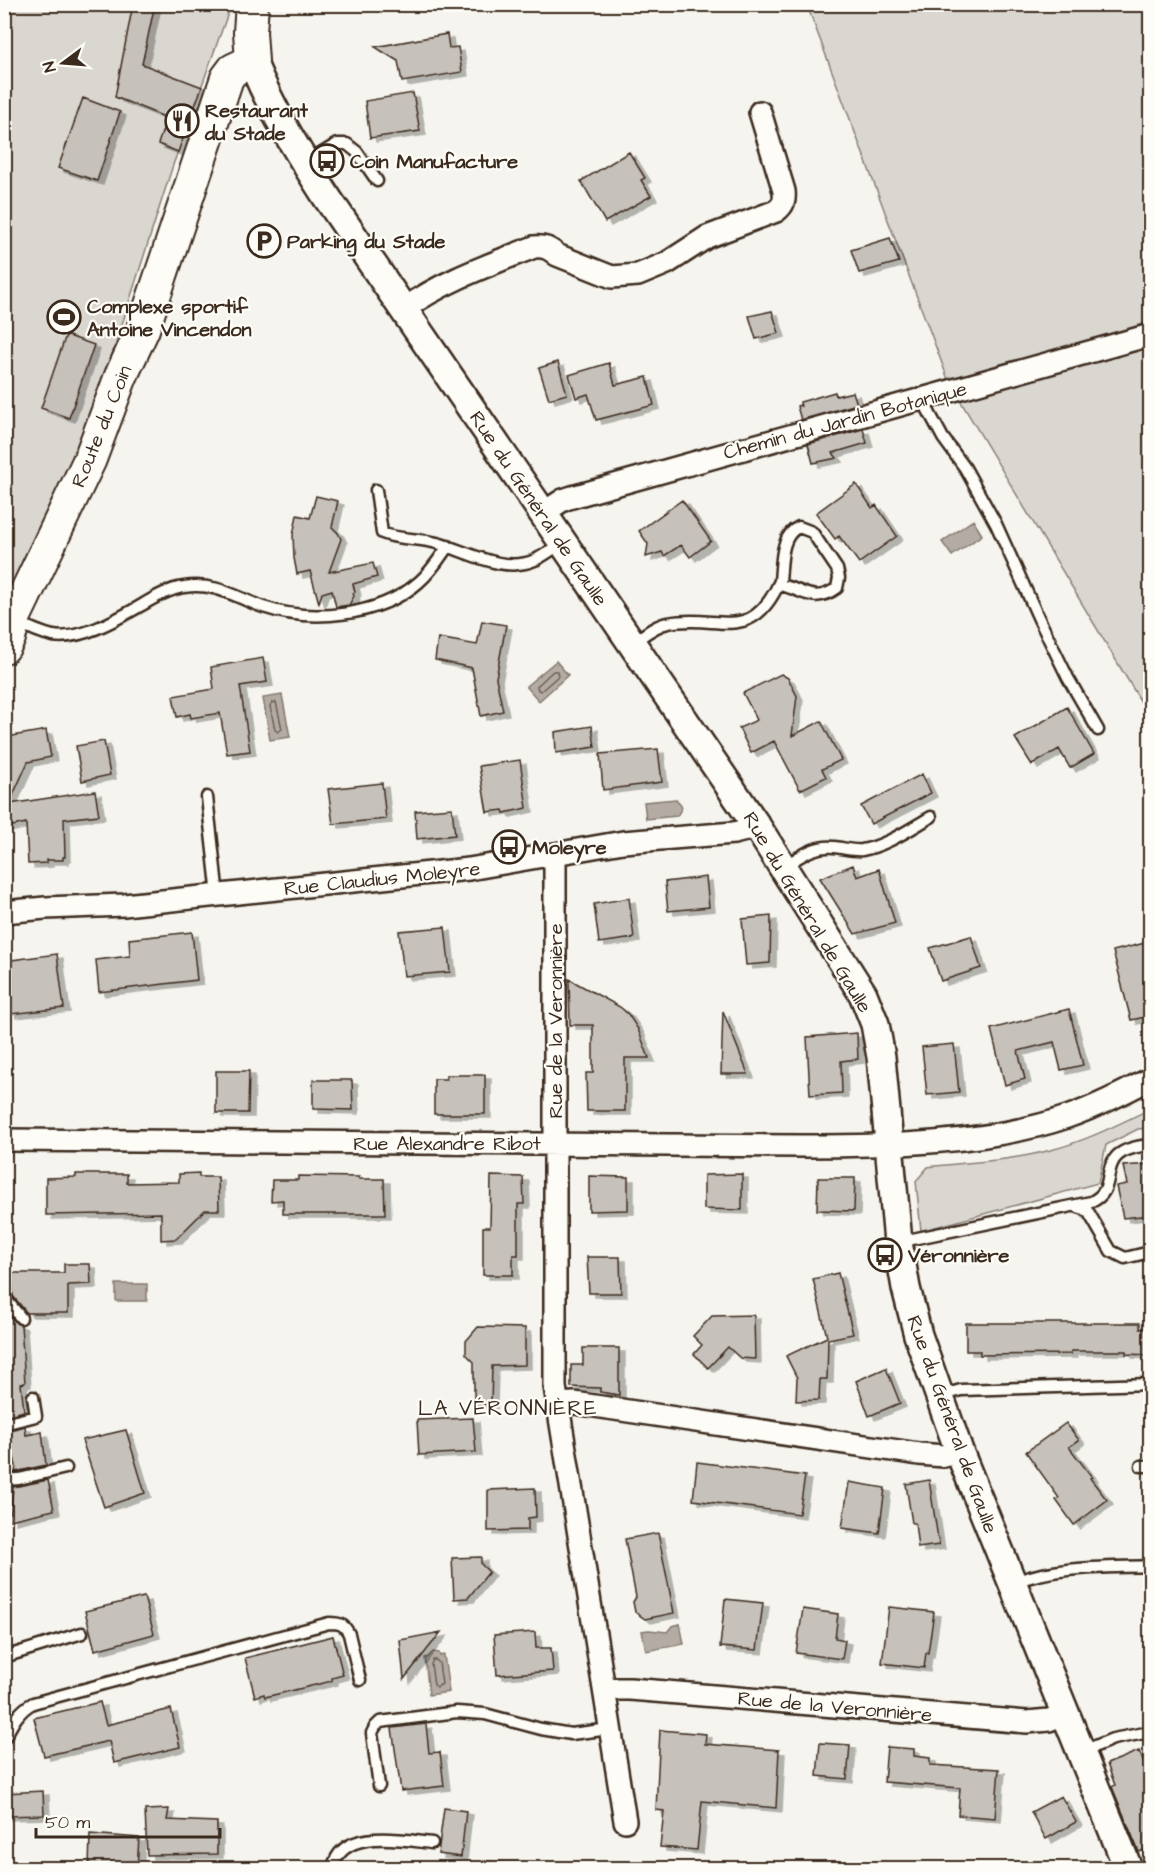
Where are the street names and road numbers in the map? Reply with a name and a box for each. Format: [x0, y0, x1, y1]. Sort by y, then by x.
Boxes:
street label: Route du Coin [65, 361, 139, 492]
street label: Chemin du Jardin Botanique [720, 375, 970, 467]
street label: Rue du Général de Gaulle [462, 405, 614, 612]
street label: Rue du Général de Gaulle [736, 807, 878, 1018]
street label: Rue Claudius Moleyre [283, 855, 482, 904]
street label: Rue de la Veronnière [542, 923, 570, 1119]
street label: Rue Alexandre Ribot [353, 1130, 541, 1158]
street label: Rue du Général de Gaulle [900, 1312, 1005, 1537]
street label: Rue de la Veronnière [737, 1685, 933, 1729]

